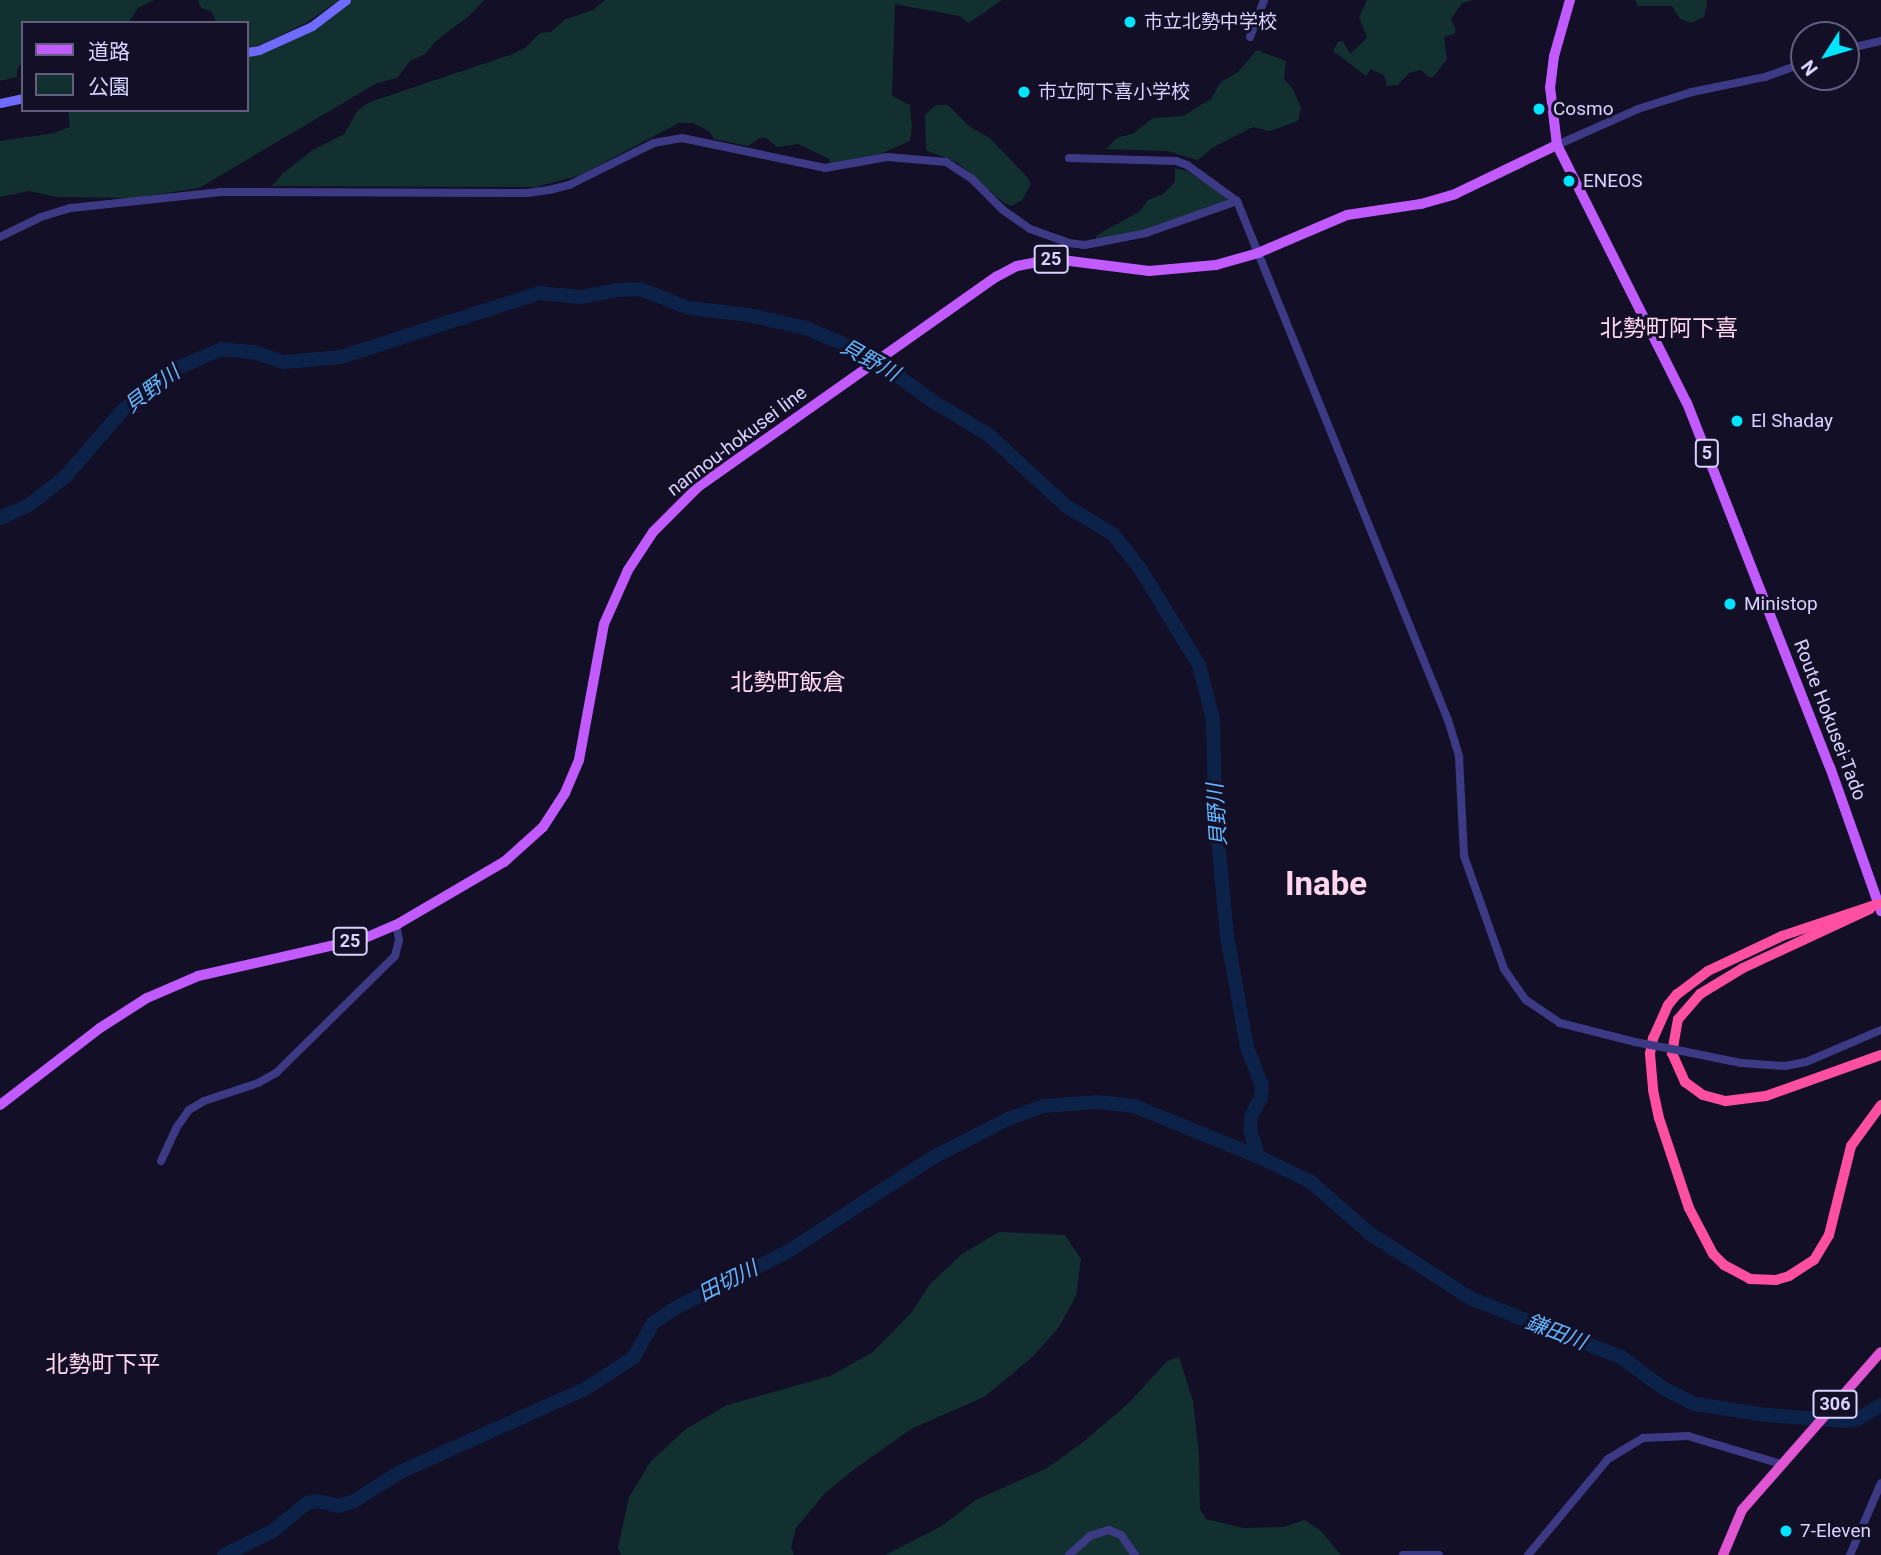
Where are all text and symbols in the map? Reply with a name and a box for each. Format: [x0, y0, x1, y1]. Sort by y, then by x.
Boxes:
place label: 市立北勢中学校 [1144, 11, 1277, 33]
marker: 市立北勢中学校 [1122, 14, 1138, 30]
legend [21, 21, 248, 112]
north arrow [1790, 21, 1860, 91]
text: 道路 [88, 40, 130, 64]
text: N [1796, 55, 1823, 80]
text: 公園 [88, 75, 130, 99]
place label: 市立阿下喜小学校 [1038, 81, 1190, 103]
marker: 市立阿下喜小学校 [1016, 84, 1032, 100]
place label: Cosmo [1553, 98, 1614, 120]
marker: Cosmo [1531, 101, 1547, 117]
place label: ENEOS [1583, 170, 1643, 192]
marker: ENEOS [1561, 173, 1577, 189]
road number: 25 [1034, 244, 1068, 274]
district label: 北勢町阿下喜 [1600, 315, 1738, 343]
water label: 貝野川 [836, 334, 904, 386]
water label: 貝野川 [119, 360, 185, 418]
street label: nannou-hokusei line [663, 381, 811, 501]
place label: El Shaday [1751, 410, 1833, 432]
marker: El Shaday [1729, 413, 1745, 429]
road number: 5 [1695, 438, 1719, 467]
place label: Ministop [1744, 593, 1818, 615]
marker: Ministop [1722, 596, 1738, 612]
street label: Route Hokusei-Tado [1789, 636, 1871, 804]
district label: 北勢町飯倉 [731, 669, 845, 697]
water label: 貝野川 [1202, 783, 1232, 847]
district label: Inabe [1285, 864, 1367, 904]
road number: 25 [332, 926, 368, 956]
water label: 田切川 [694, 1255, 762, 1307]
water label: 鎌田川 [1522, 1309, 1590, 1355]
district label: 北勢町下平 [46, 1351, 160, 1379]
road number: 306 [1812, 1390, 1858, 1419]
place label: 7-Eleven [1800, 1520, 1871, 1542]
marker: 7-Eleven [1778, 1523, 1794, 1539]

